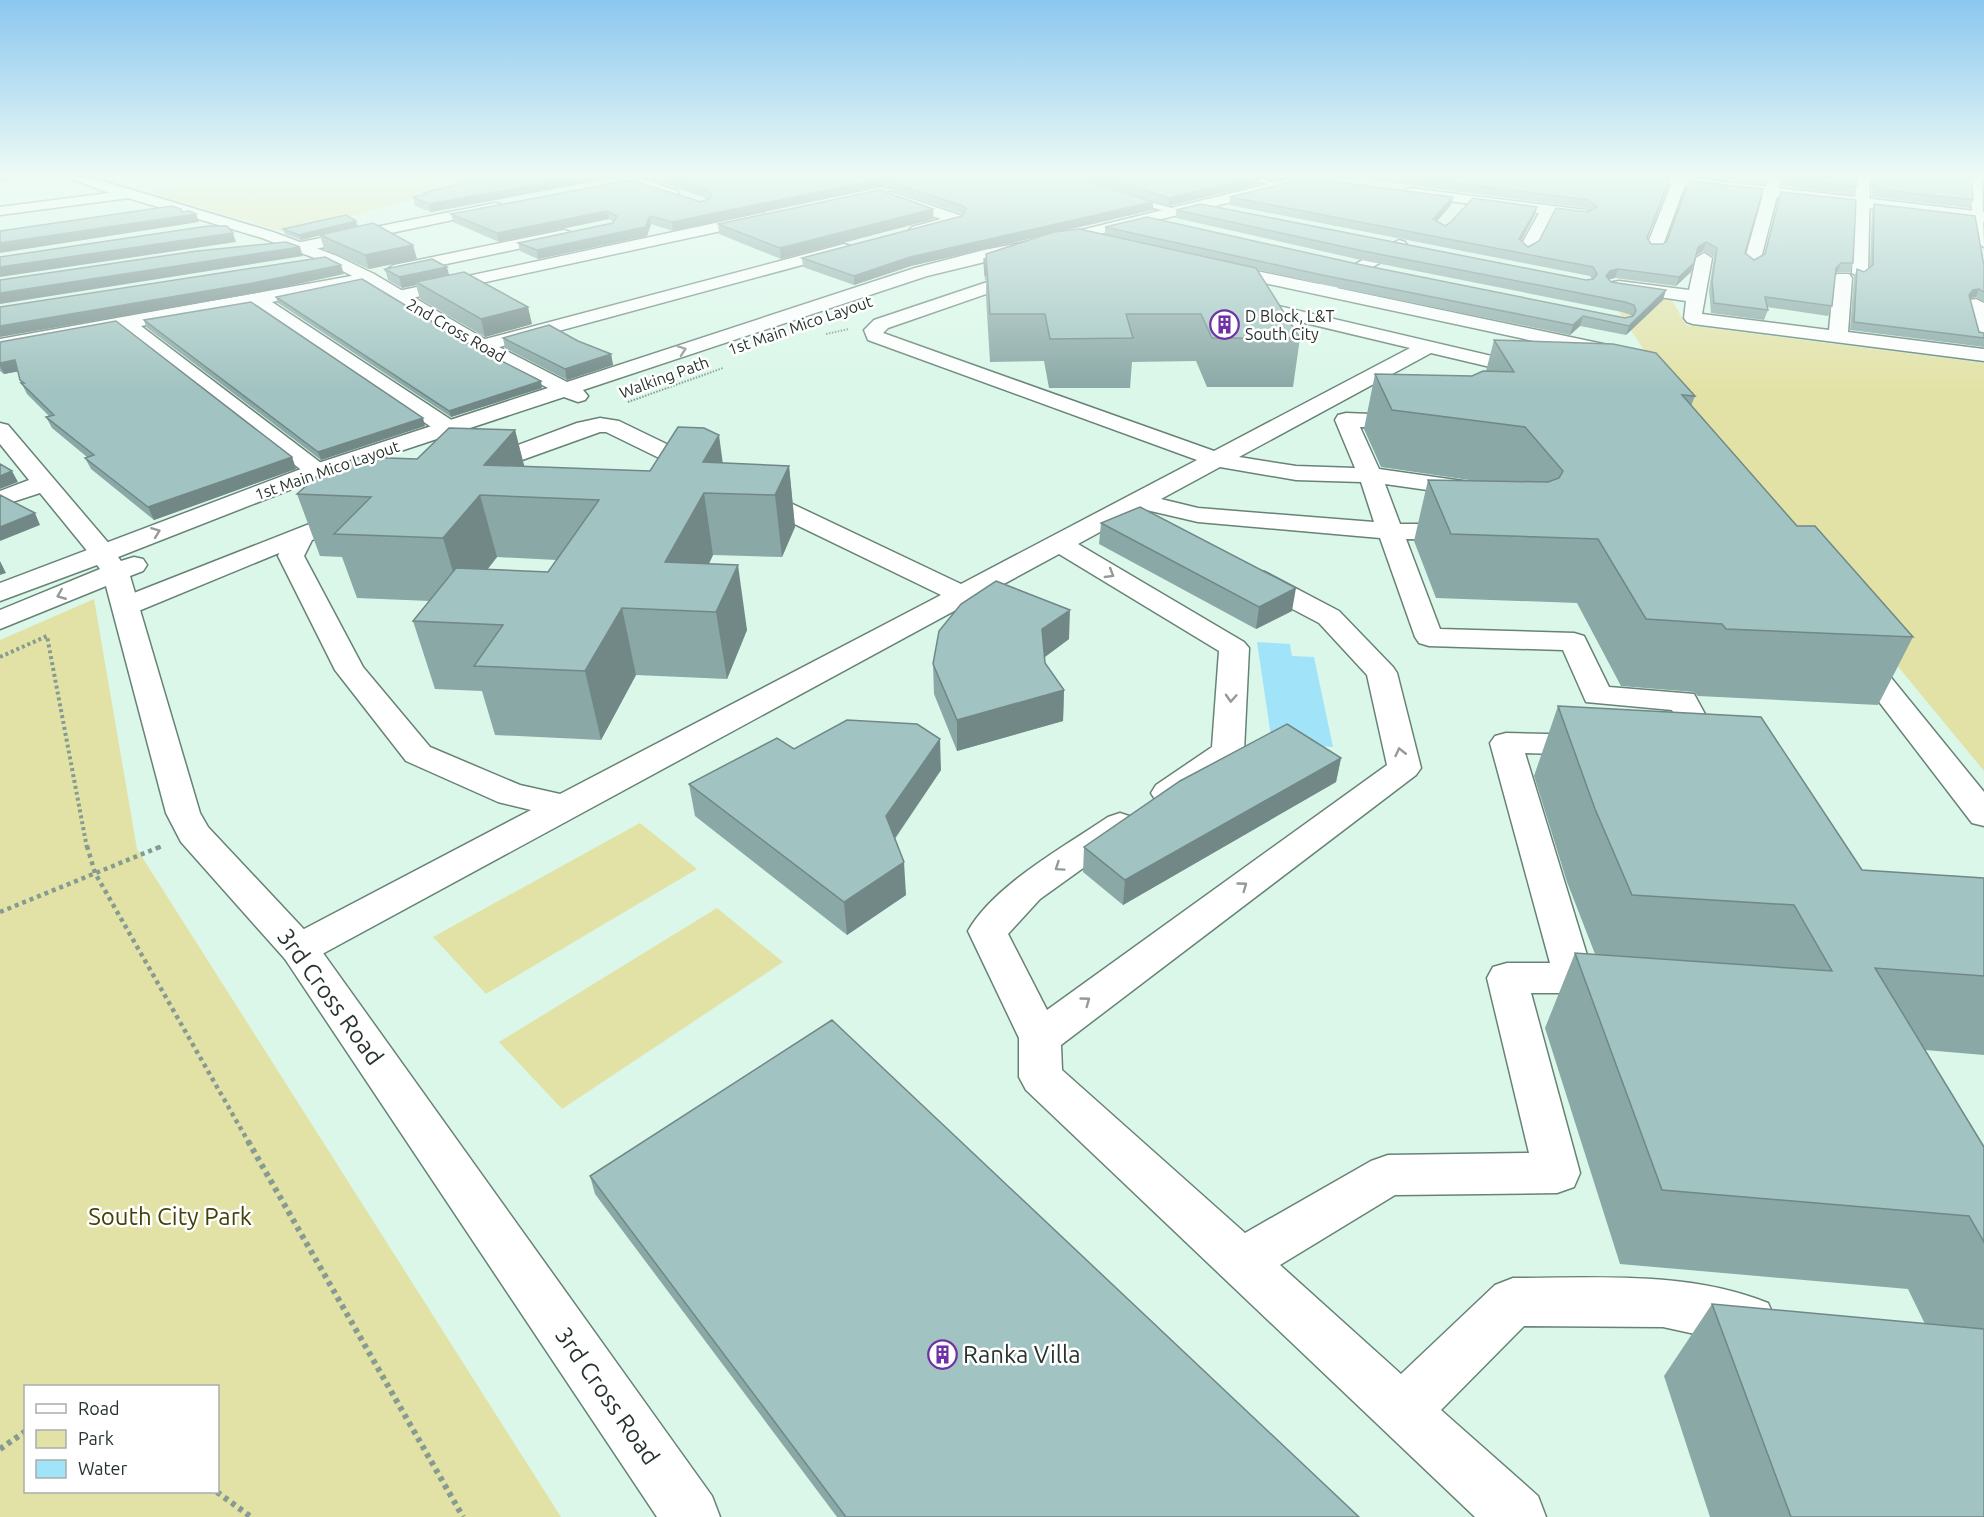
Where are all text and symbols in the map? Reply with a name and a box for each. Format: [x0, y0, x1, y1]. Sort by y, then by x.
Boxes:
street label: 1st Main Mico Layout [725, 292, 875, 358]
street label: 2nd Cross Road [404, 294, 508, 366]
place label: D Block, L&T South City [1245, 307, 1334, 343]
building icon: D Block, L&T South City [1208, 309, 1240, 341]
one-way arrow [676, 345, 687, 358]
street label: Walking Path [617, 352, 711, 402]
street label: 1st Main Mico Layout [252, 437, 402, 503]
one-way arrow [150, 527, 161, 539]
one-way arrow [1104, 566, 1114, 578]
one-way arrow [57, 588, 68, 600]
one-way arrow [1224, 694, 1237, 703]
one-way arrow [1395, 747, 1408, 757]
one-way arrow [1055, 860, 1066, 871]
one-way arrow [1237, 882, 1248, 893]
street label: 3rd Cross Road [272, 923, 389, 1070]
one-way arrow [1079, 998, 1090, 1009]
park label: South City Park [88, 1203, 252, 1230]
street label: 3rd Cross Road [550, 1322, 665, 1470]
building icon: Ranka Villa [926, 1339, 958, 1371]
place label: Ranka Villa [963, 1341, 1081, 1368]
legend [24, 1385, 219, 1493]
text: Road [78, 1398, 120, 1418]
text: Park [78, 1428, 114, 1448]
text: Water [78, 1458, 128, 1478]

